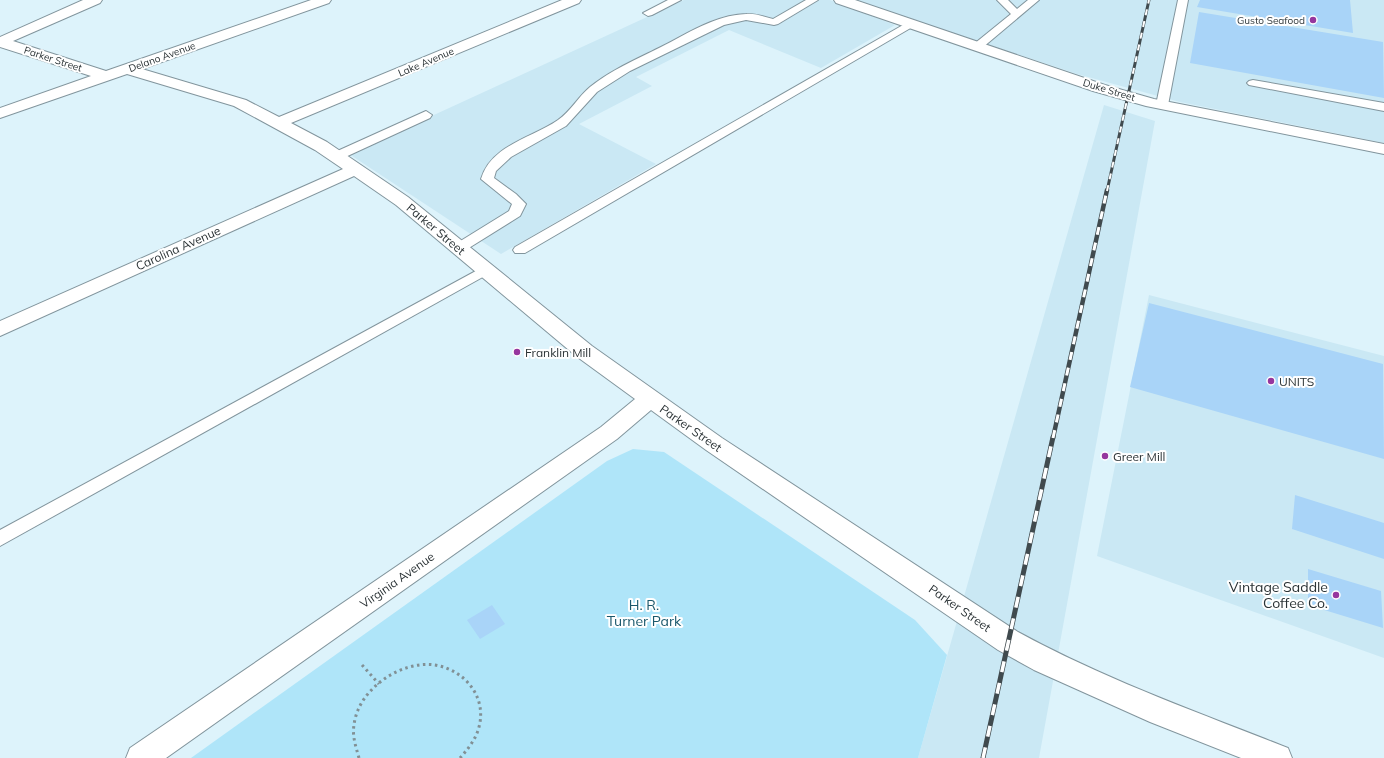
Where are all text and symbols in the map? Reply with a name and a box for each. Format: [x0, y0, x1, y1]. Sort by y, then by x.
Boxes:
place label: Gusto Seafood [1237, 14, 1305, 27]
marker: Gusto Seafood [1308, 15, 1318, 25]
street label: Delano Avenue [127, 39, 197, 75]
street label: Parker Street [22, 44, 84, 75]
street label: Lake Avenue [396, 44, 456, 80]
street label: Duke Street [1081, 76, 1137, 104]
street label: Parker Street [403, 200, 469, 258]
street label: Carolina Avenue [133, 223, 223, 273]
place label: Franklin Mill [525, 345, 591, 360]
marker: Franklin Mill [512, 347, 522, 357]
place label: UNITS [1279, 374, 1314, 389]
marker: UNITS [1266, 376, 1276, 386]
street label: Parker Street [657, 401, 725, 455]
place label: Greer Mill [1113, 449, 1165, 464]
marker: Greer Mill [1100, 451, 1110, 461]
street label: Virginia Avenue [357, 549, 437, 611]
place label: Vintage Saddle Coffee Co. [1229, 578, 1328, 612]
street label: Parker Street [926, 581, 994, 635]
marker: Vintage Saddle Coffee Co. [1331, 590, 1341, 600]
park label: H. R. Turner Park [607, 596, 682, 630]

